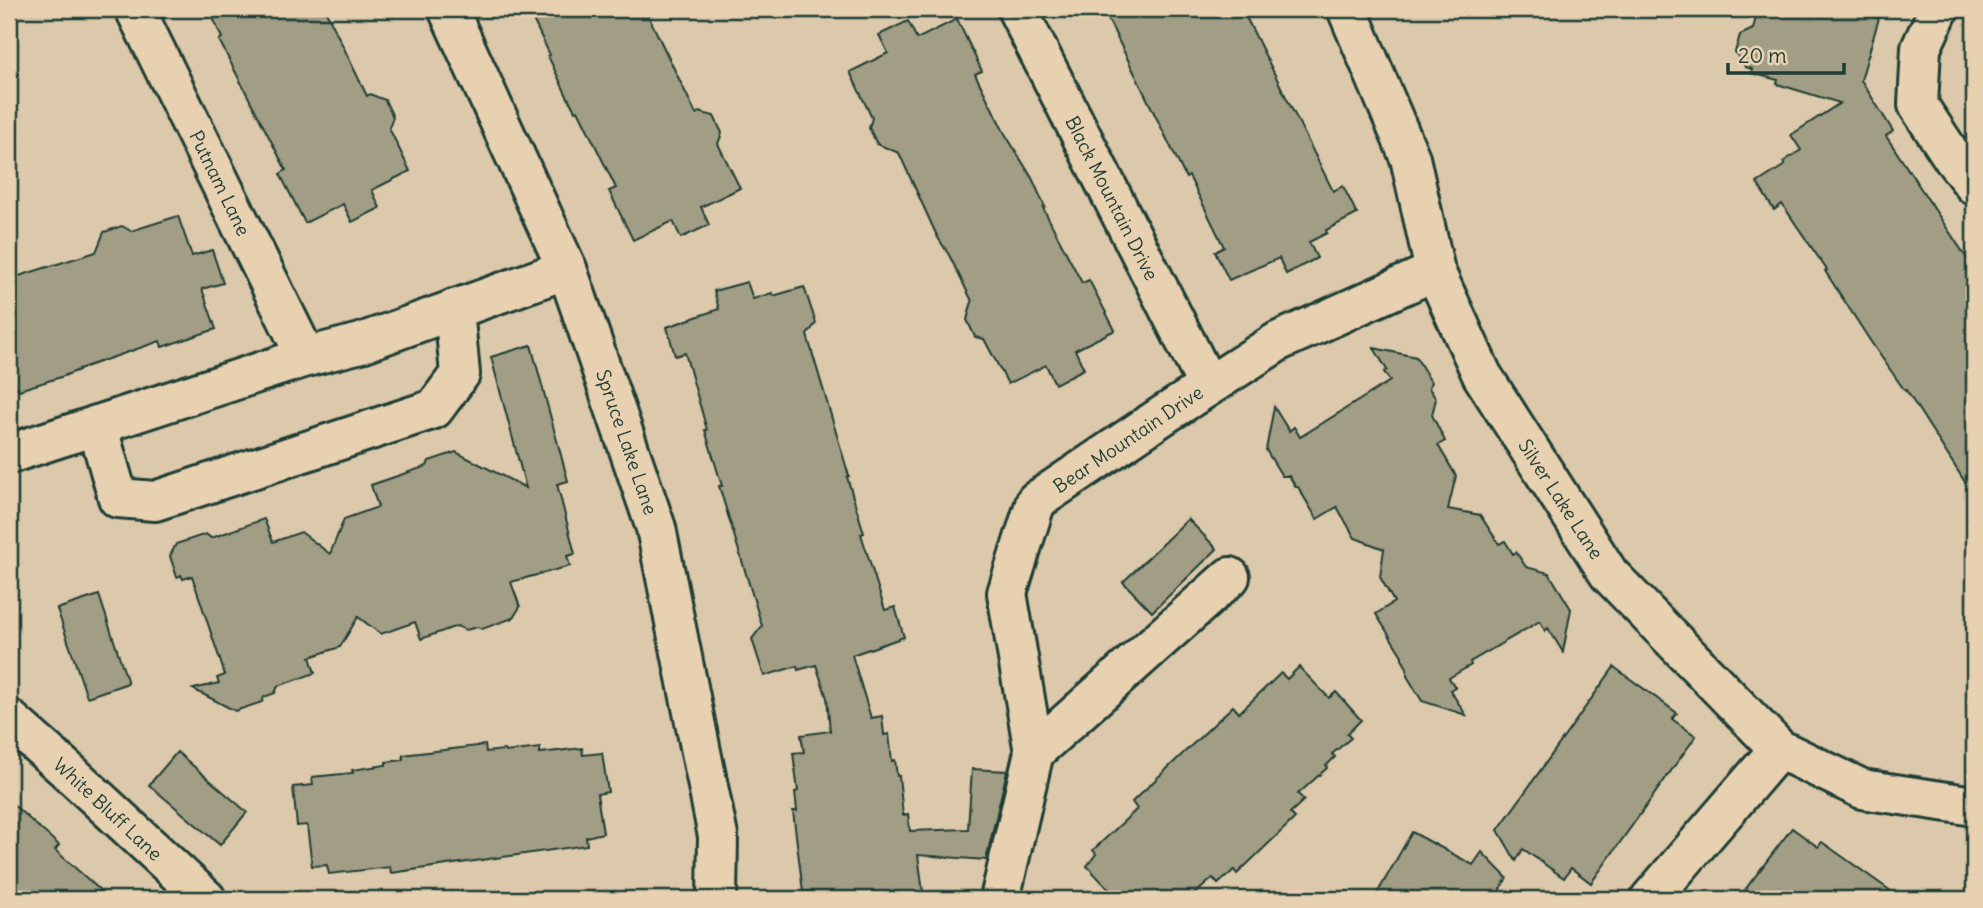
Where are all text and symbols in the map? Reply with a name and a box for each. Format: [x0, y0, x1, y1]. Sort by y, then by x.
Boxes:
scale bar [1728, 32, 1843, 76]
text: 20 m [1738, 42, 1787, 69]
street label: Black Mountain Drive [1060, 112, 1164, 284]
street label: Putnam Lane [184, 126, 256, 240]
street label: Spruce Lake Lane [591, 366, 663, 518]
street label: Bear Mountain Drive [1048, 380, 1208, 498]
street label: Silver Lake Lane [1513, 434, 1609, 564]
street label: White Bluff Lane [48, 752, 168, 866]

